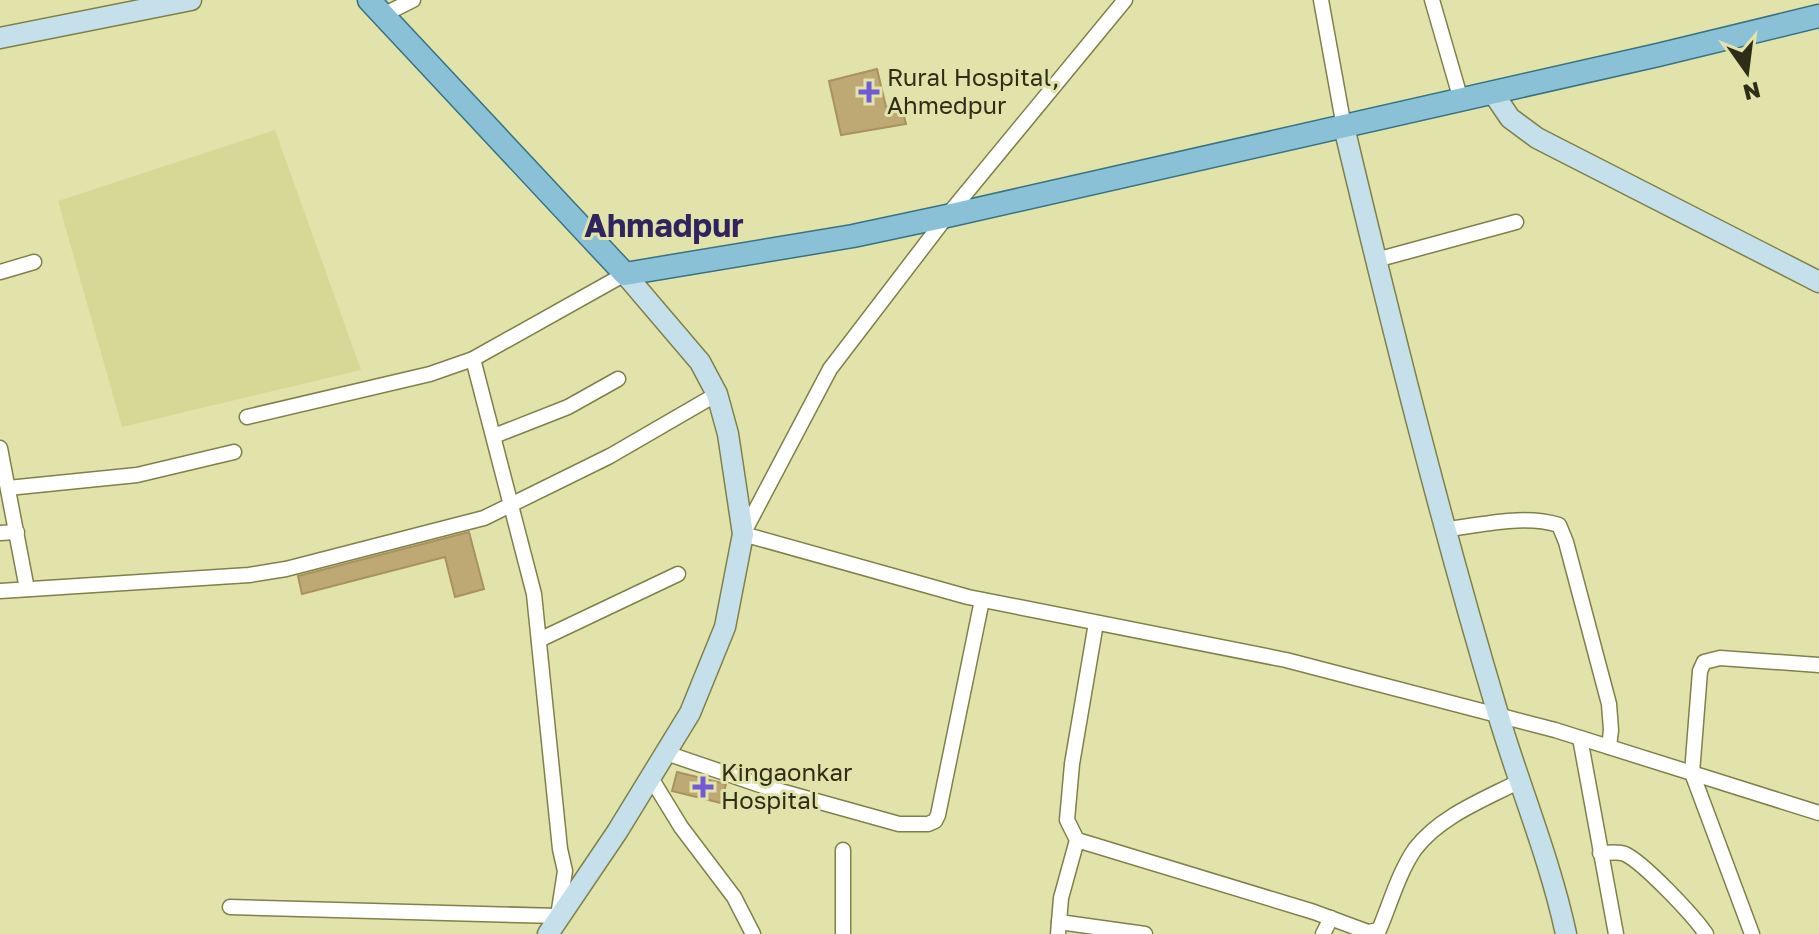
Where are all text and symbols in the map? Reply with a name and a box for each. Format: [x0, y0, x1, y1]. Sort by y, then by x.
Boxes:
north arrow [1707, 32, 1787, 112]
place label: Rural Hospital, Ahmedpur [887, 62, 1060, 119]
text: N [1741, 77, 1763, 107]
marker: Rural Hospital, Ahmedpur [858, 81, 880, 103]
district label: Ahmadpur [584, 206, 744, 244]
place label: Kingaonkar Hospital [721, 757, 852, 814]
marker: Kingaonkar Hospital [692, 776, 714, 798]

